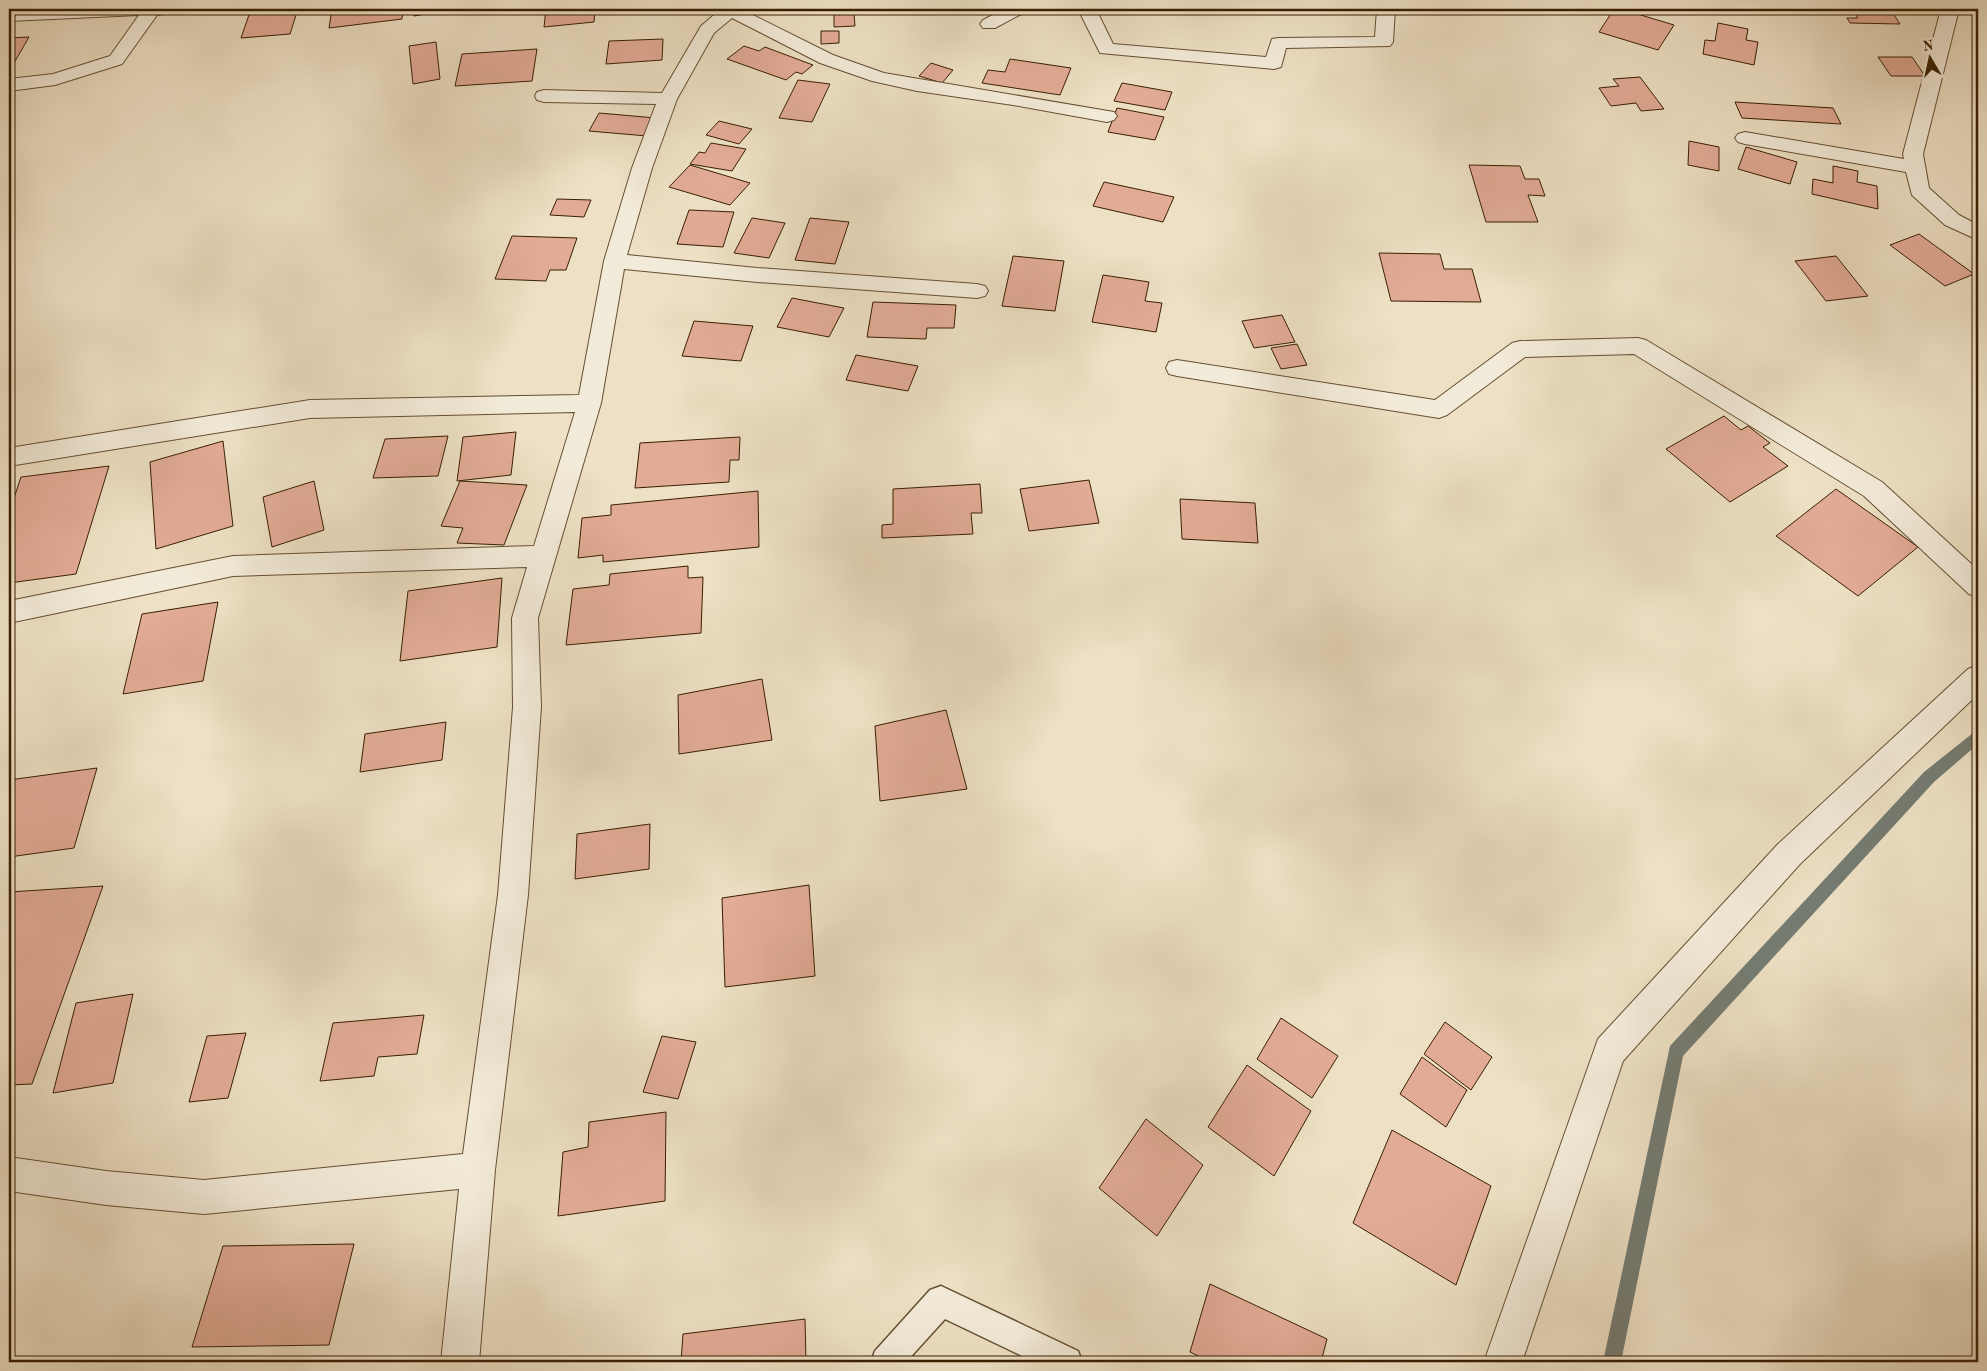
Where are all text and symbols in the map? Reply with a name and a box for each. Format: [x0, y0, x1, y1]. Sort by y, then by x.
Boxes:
north arrow [1904, 32, 1954, 82]
text: N [1922, 38, 1935, 54]

